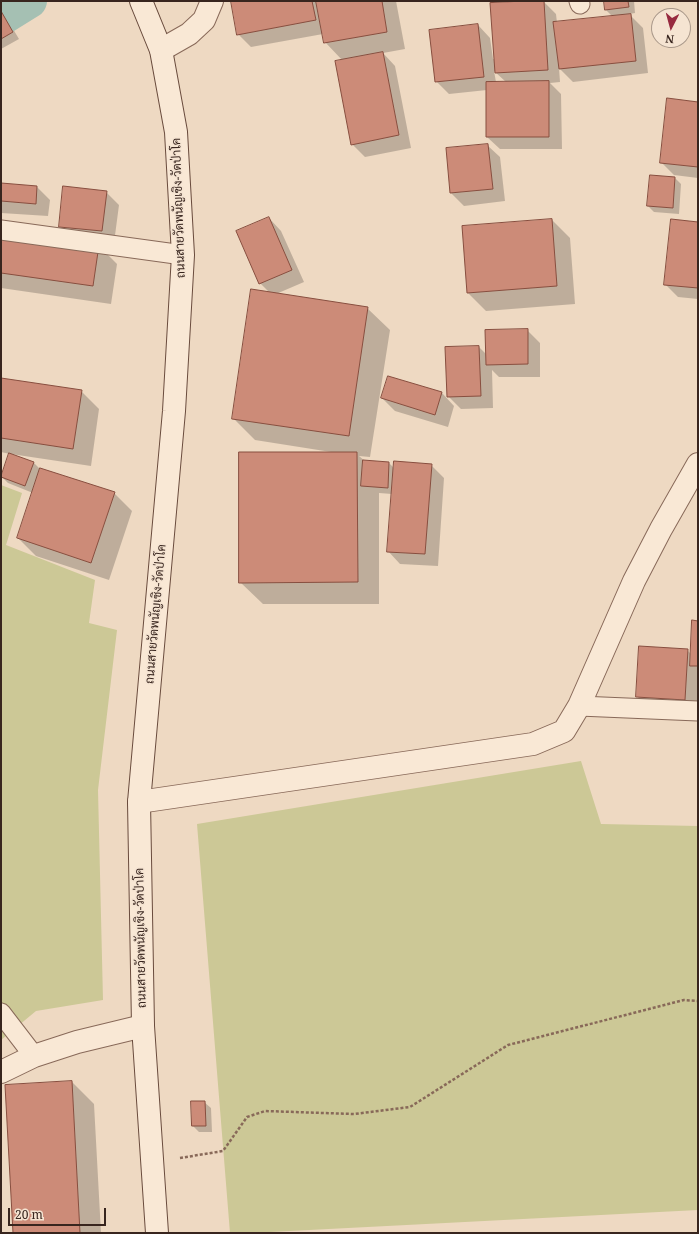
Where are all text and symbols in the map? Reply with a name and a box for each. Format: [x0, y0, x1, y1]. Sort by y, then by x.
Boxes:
north arrow [651, 8, 691, 48]
text: N [665, 32, 675, 47]
street label: ถนนสายวัดพนัญเชิง-วัดป่าโค [169, 138, 189, 278]
street label: ถนนสายวัดพนัญเชิง-วัดป่าโค [143, 544, 169, 684]
street label: ถนนสายวัดพนัญเชิง-วัดป่าโค [133, 868, 149, 1008]
scale bar [10, 1200, 108, 1226]
text: 20 m [15, 1206, 43, 1223]

